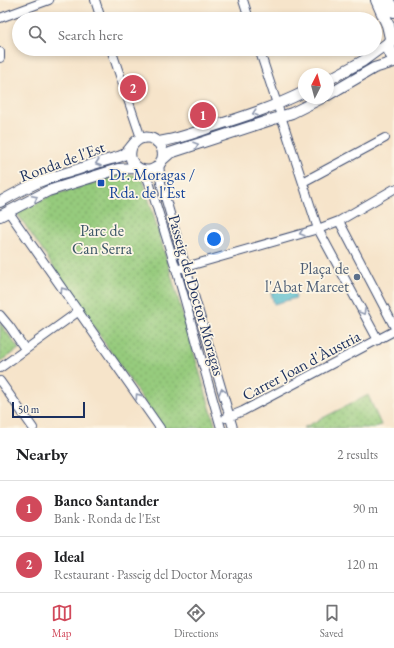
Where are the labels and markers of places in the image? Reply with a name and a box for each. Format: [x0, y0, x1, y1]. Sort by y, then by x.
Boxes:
pin: 2 [120, 73, 146, 103]
pin: 1 [190, 100, 216, 130]
place label: Dr. Moragas / Rda. de l'Est [109, 164, 195, 203]
marker: Dr. Moragas / Rda. de l'Est [96, 178, 106, 188]
place label: Plaça de l'Abat Marcet [265, 258, 349, 297]
marker: Plaça de l'Abat Marcet [352, 272, 362, 282]

